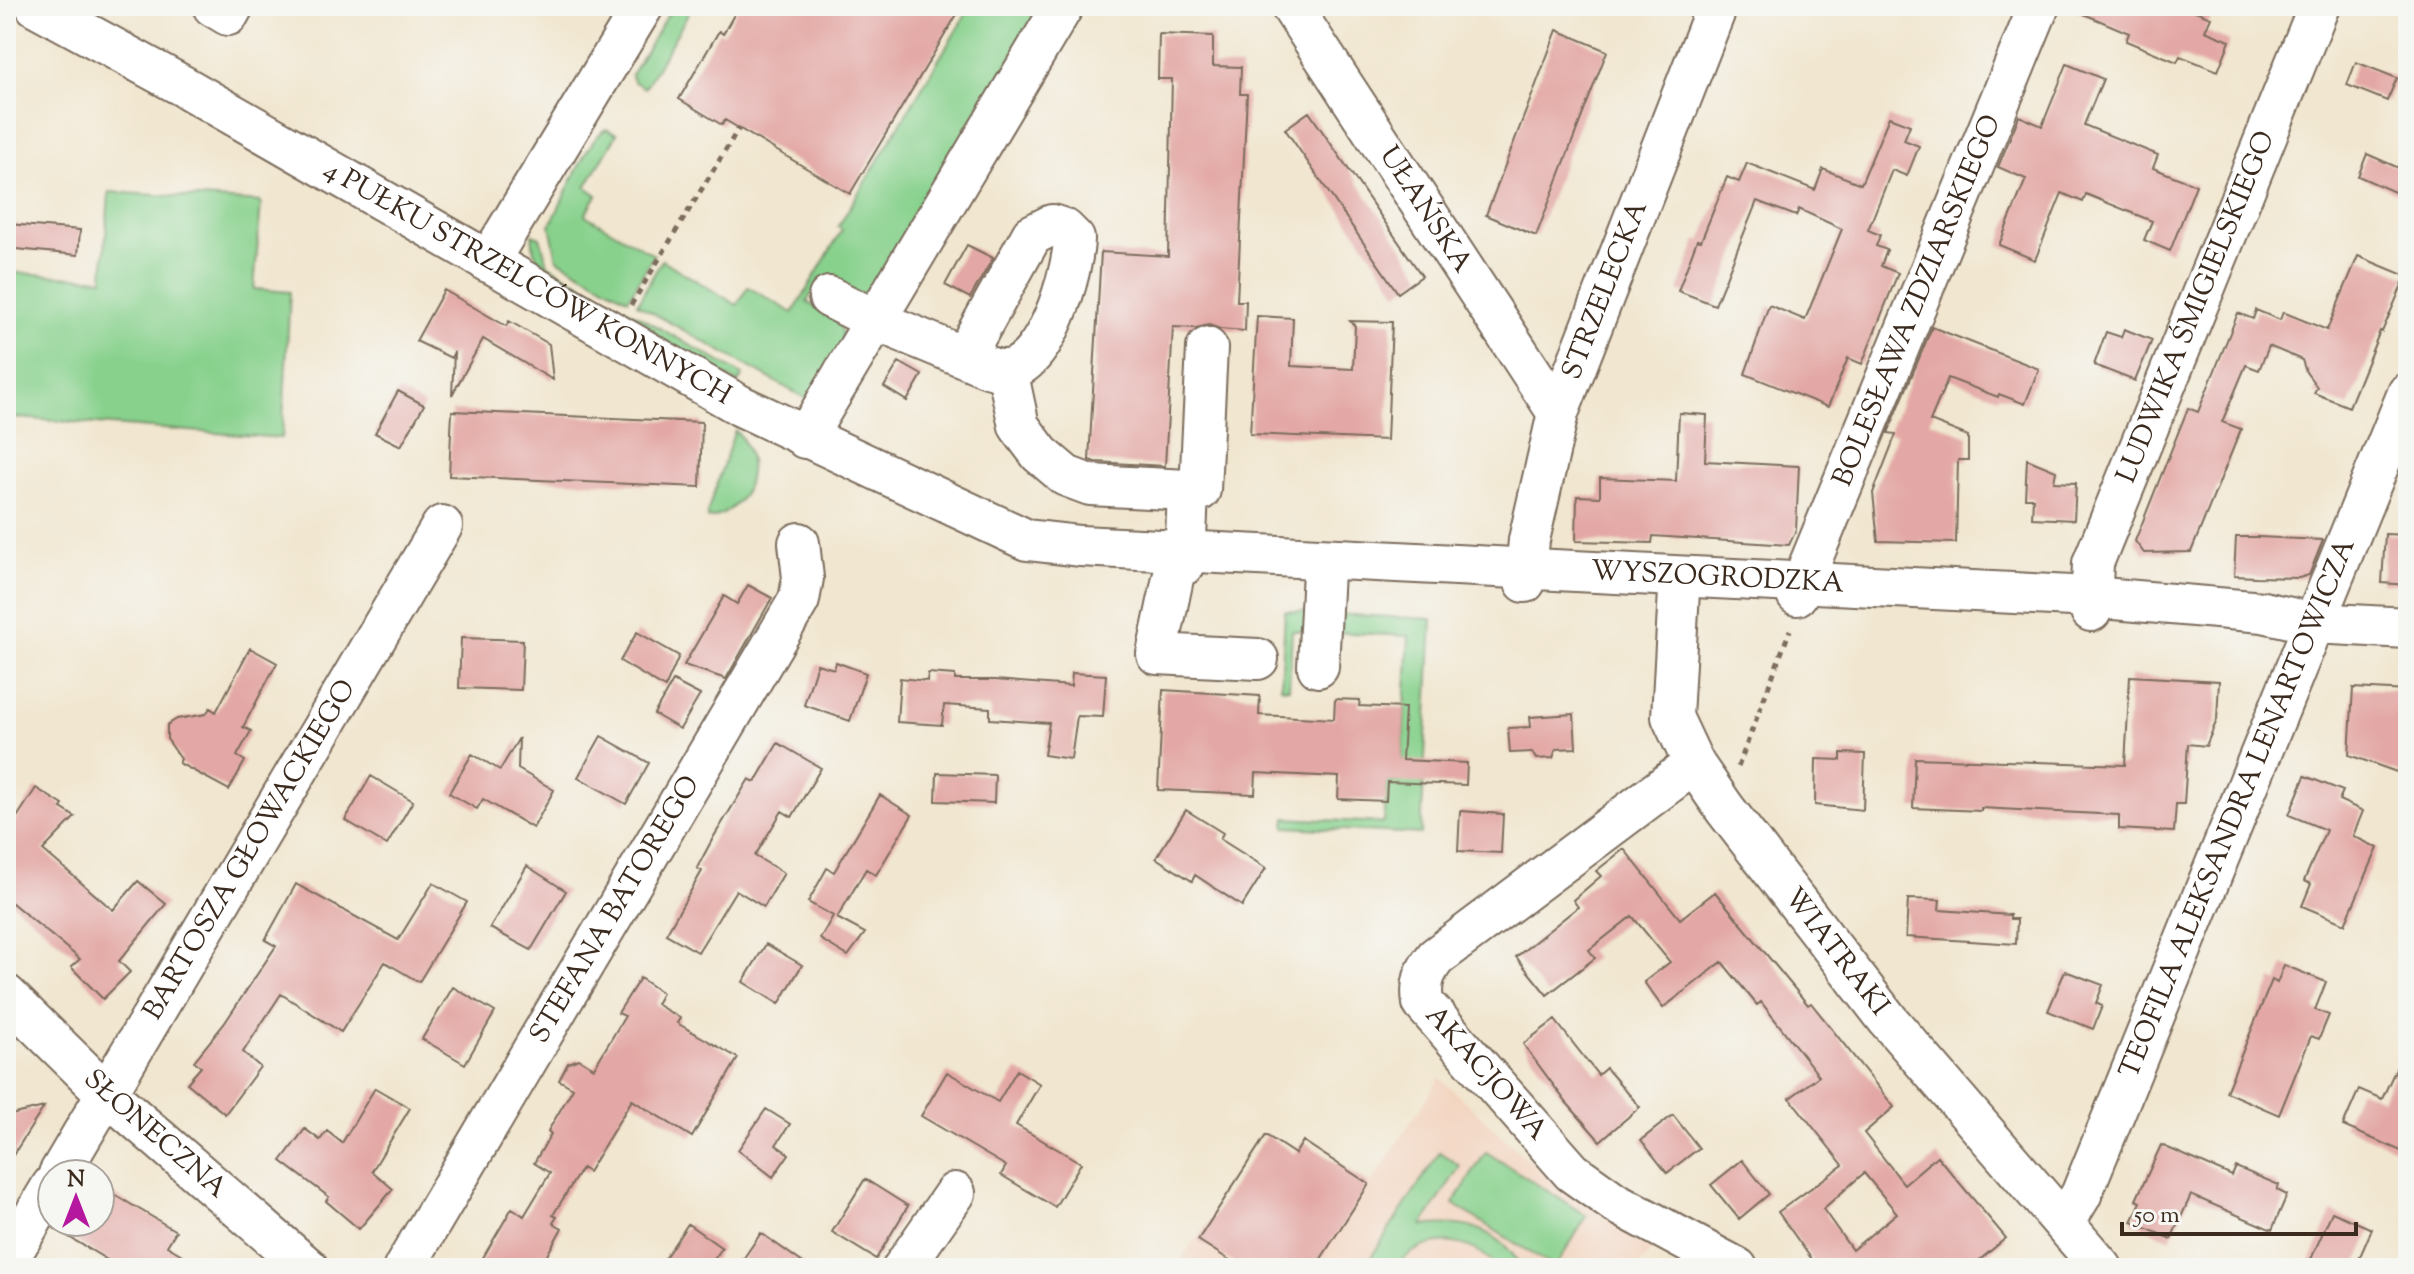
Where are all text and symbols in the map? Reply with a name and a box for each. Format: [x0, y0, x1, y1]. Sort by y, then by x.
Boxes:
street label: BOLESŁAWA ZDZIARSKIEGO [1824, 109, 2012, 493]
street label: LUDWIKA ŚMIGIELSKIEGO [2107, 125, 2286, 489]
street label: UŁAŃSKA [1368, 139, 1481, 282]
street label: 4 PUŁKU STRZELCÓW KONNYCH [316, 150, 738, 416]
street label: STRZELECKA [1553, 195, 1659, 386]
street label: TEOFILA ALEKSANDRA LENARTOWICZA [2111, 532, 2367, 1085]
street label: WYSZOGRODZKA [1590, 552, 1845, 605]
street label: BARTOSZA GŁOWACKIEGO [134, 673, 367, 1028]
street label: STEFANA BATOREGO [521, 768, 711, 1051]
street label: WIATRAKI [1773, 880, 1898, 1025]
street label: AKACJOWA [1415, 997, 1556, 1150]
street label: SŁONECZNA [77, 1062, 233, 1206]
north arrow [36, 1158, 116, 1238]
scale bar [2122, 1186, 2356, 1236]
text: 50 m [2132, 1199, 2180, 1233]

